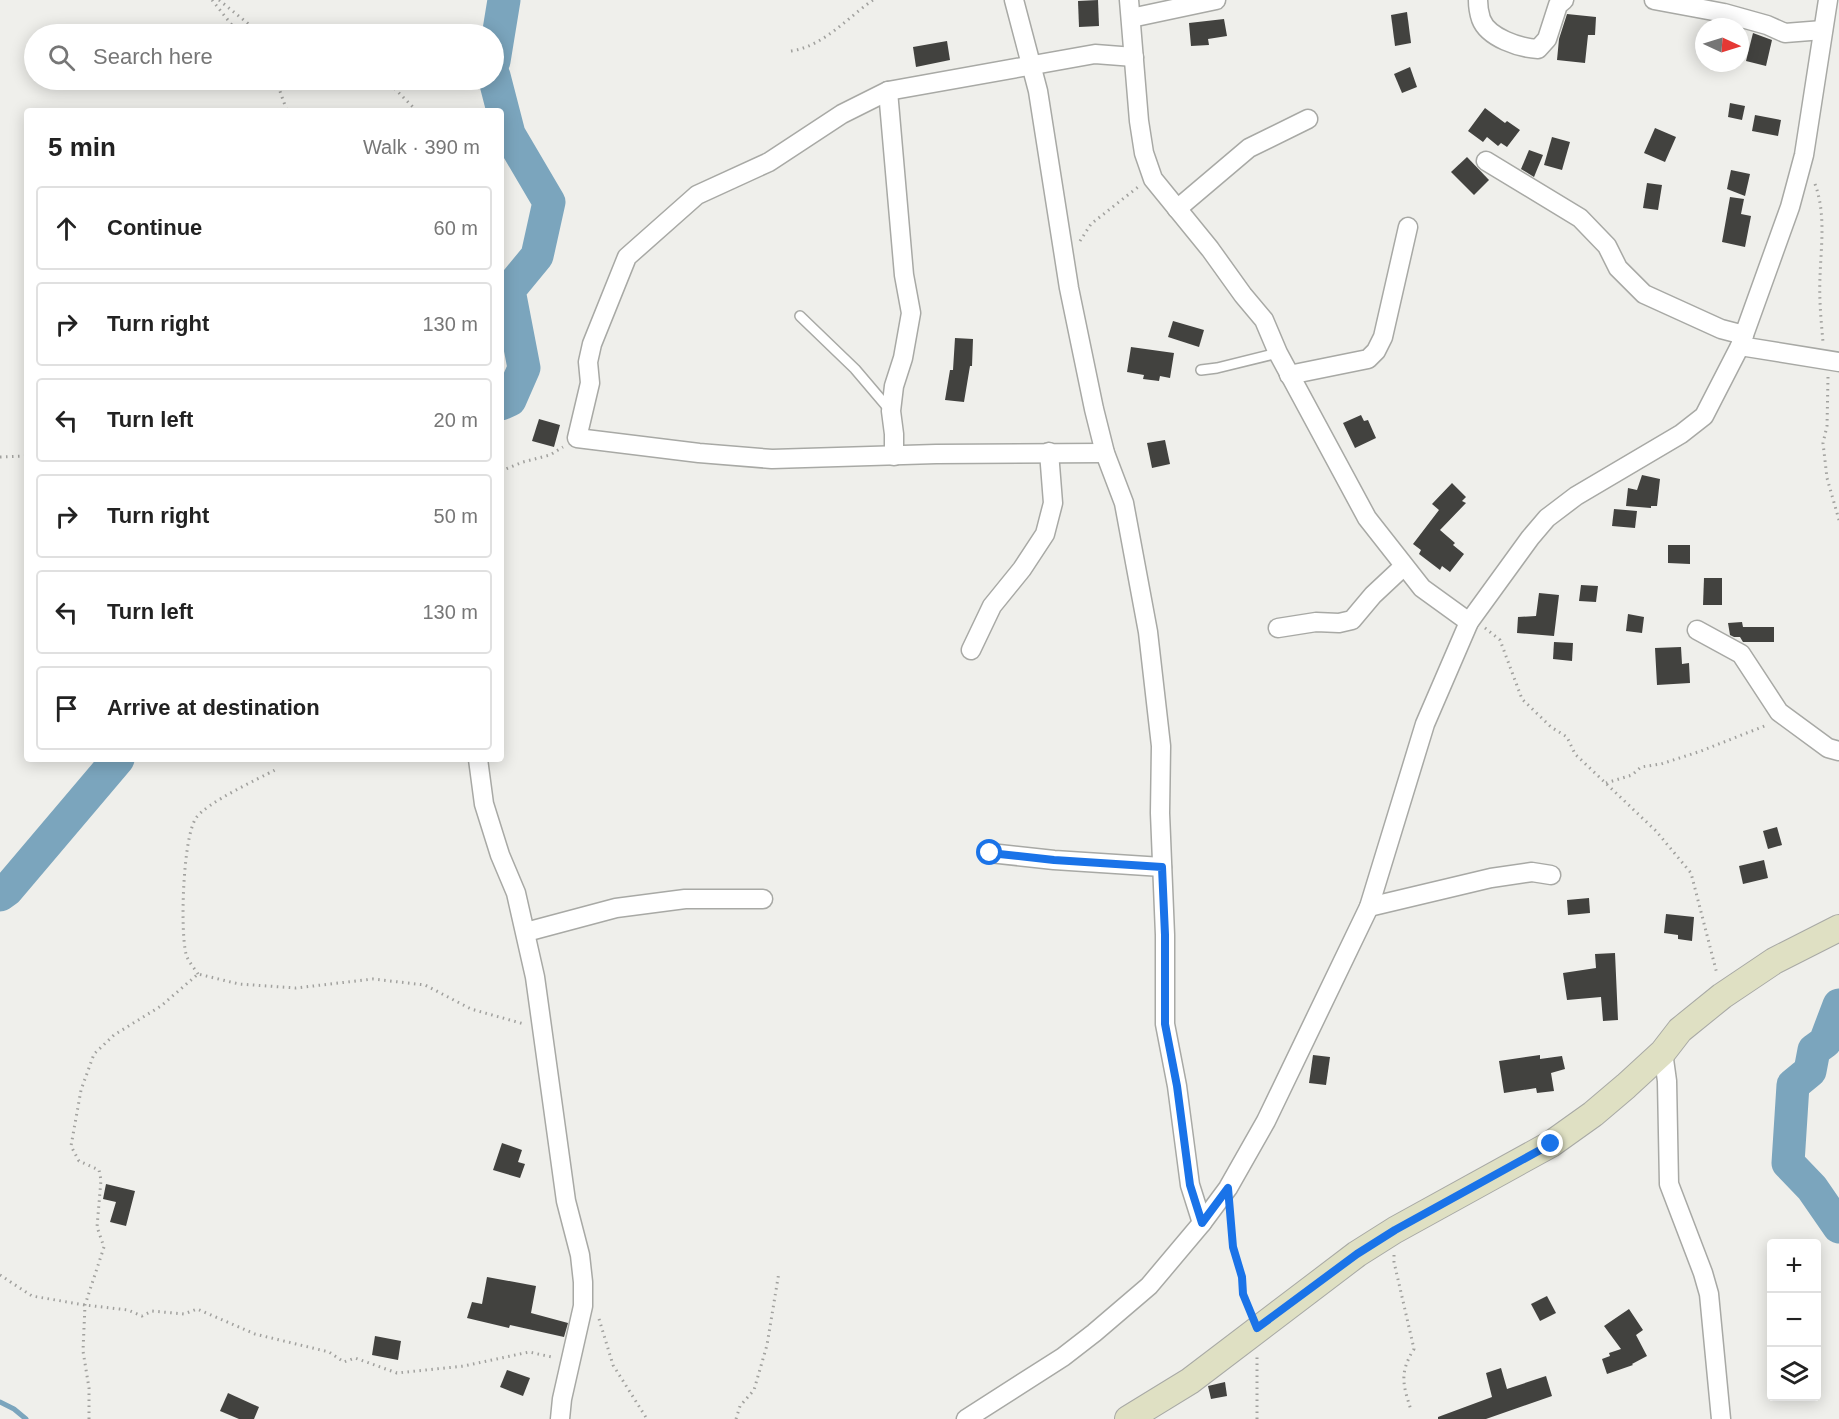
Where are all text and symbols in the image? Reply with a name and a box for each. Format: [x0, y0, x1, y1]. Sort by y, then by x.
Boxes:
north arrow [1695, 18, 1749, 72]
search box [24, 24, 504, 90]
icon: search [45, 41, 78, 74]
text: Search here [93, 44, 213, 69]
text: 5 min [48, 132, 116, 162]
text: Walk · 390 m [363, 136, 480, 158]
icon: ahead [50, 212, 83, 245]
text: Continue [107, 215, 202, 240]
text: 60 m [434, 217, 478, 239]
icon: right [50, 308, 83, 341]
text: Turn right [107, 311, 209, 336]
text: 130 m [422, 313, 478, 335]
icon: left [50, 404, 83, 437]
text: Turn left [107, 407, 193, 432]
text: 20 m [434, 409, 478, 431]
icon: right [50, 500, 83, 533]
text: Turn right [107, 503, 209, 528]
text: 50 m [434, 505, 478, 527]
icon: left [50, 596, 83, 629]
text: Turn left [107, 599, 193, 624]
text: 130 m [422, 601, 478, 623]
icon: arrive [50, 692, 83, 725]
text: Arrive at destination [107, 695, 320, 720]
route start [976, 839, 1002, 865]
route end [1537, 1130, 1563, 1156]
map controls [1767, 1239, 1821, 1401]
button: + [1767, 1239, 1821, 1293]
button: − [1767, 1293, 1821, 1347]
button: layers [1767, 1347, 1821, 1401]

